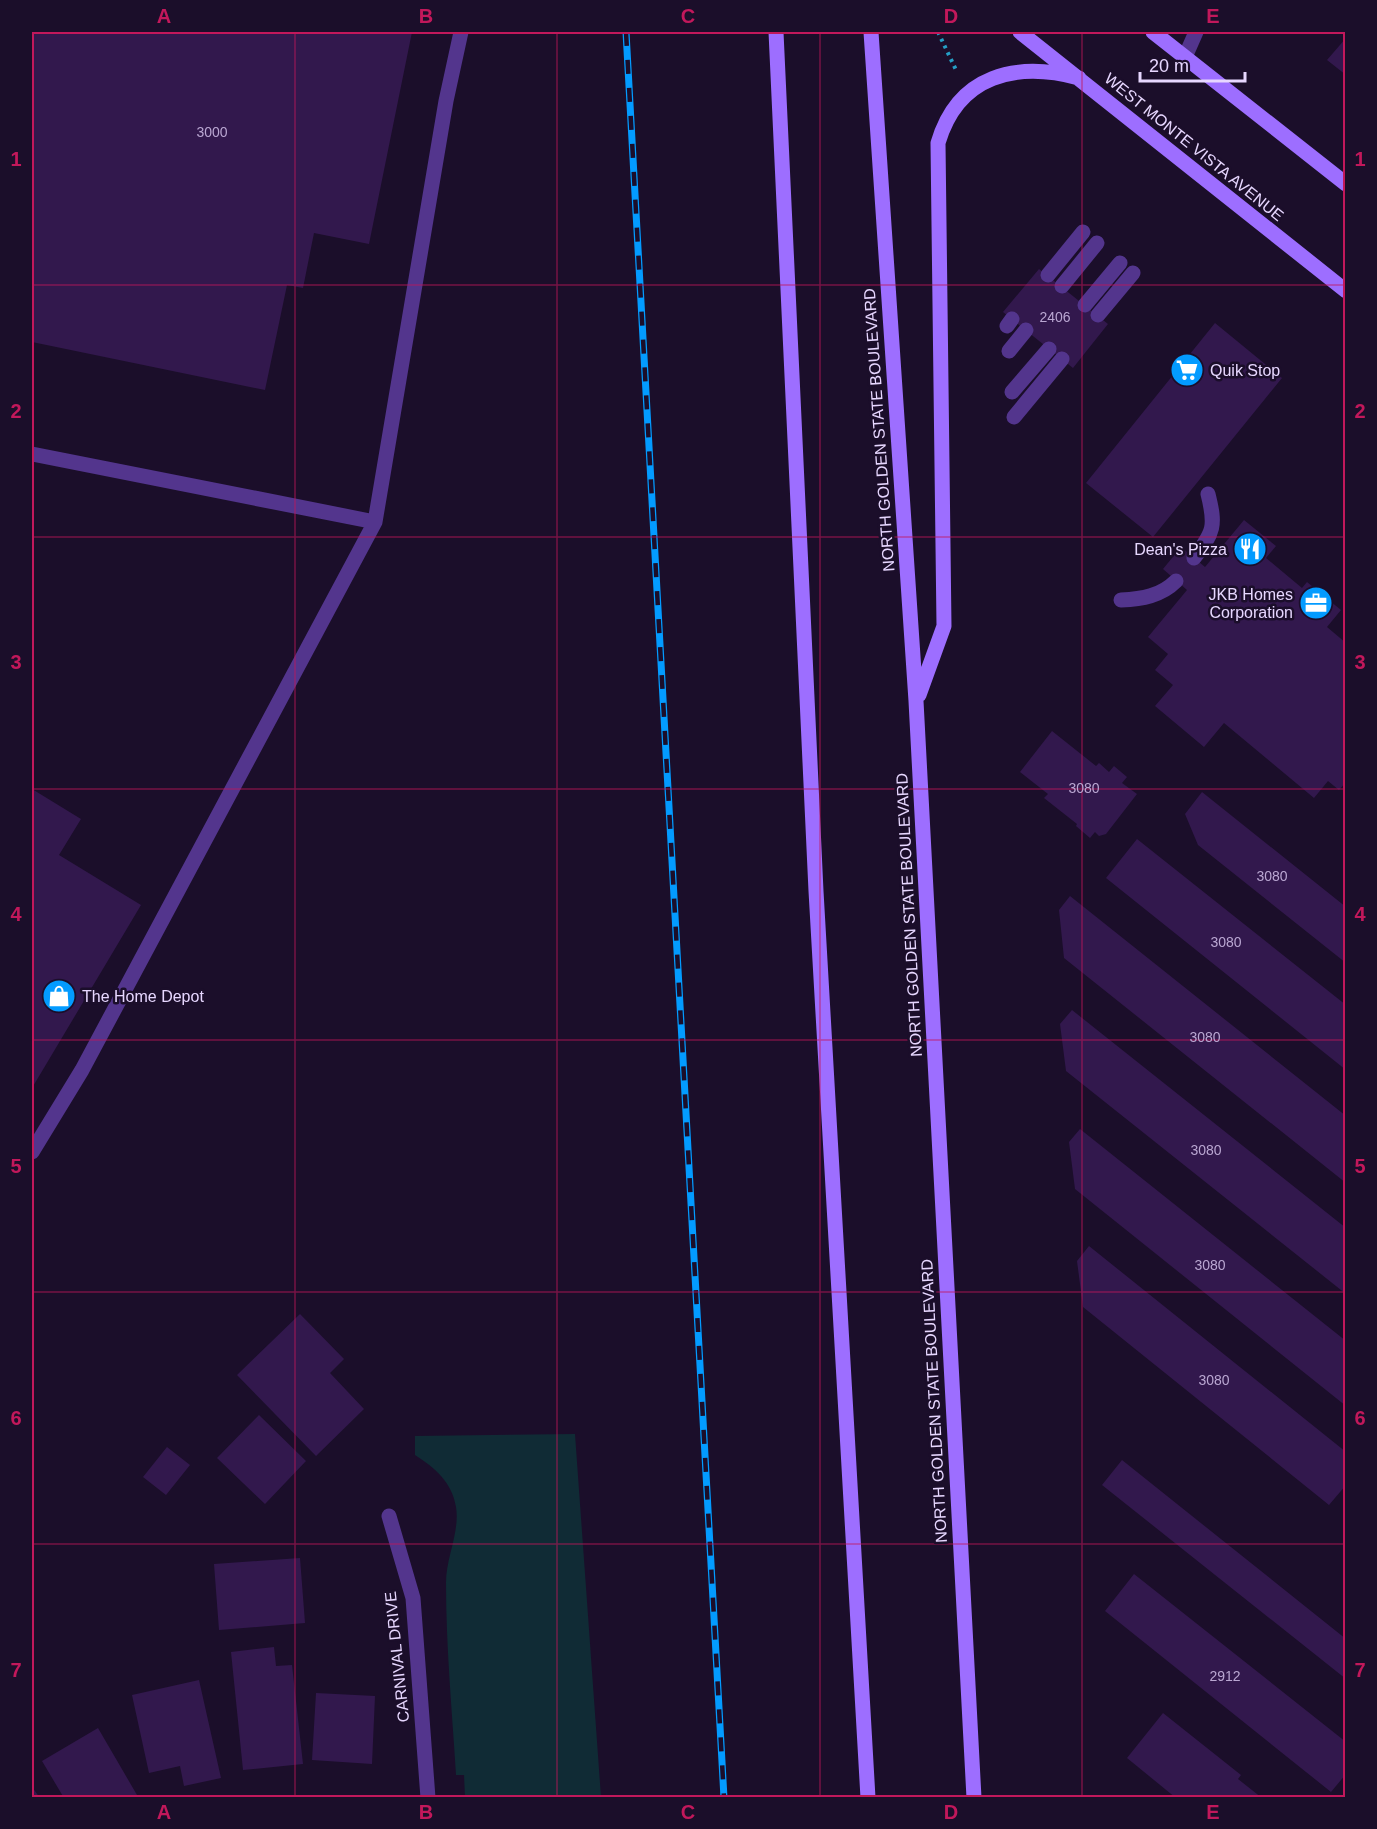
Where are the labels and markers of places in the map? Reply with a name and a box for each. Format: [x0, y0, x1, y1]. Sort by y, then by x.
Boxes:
supermarket icon: Quik Stop [1169, 352, 1205, 388]
place label: Quik Stop [1210, 362, 1280, 379]
restaurant icon: Dean's Pizza [1232, 531, 1268, 567]
place label: Dean's Pizza [1134, 541, 1227, 558]
office icon: JKB Homes Corporation [1298, 585, 1334, 621]
place label: JKB Homes Corporation [1209, 586, 1293, 621]
shop icon: The Home Depot [41, 978, 77, 1014]
place label: The Home Depot [82, 988, 204, 1005]

